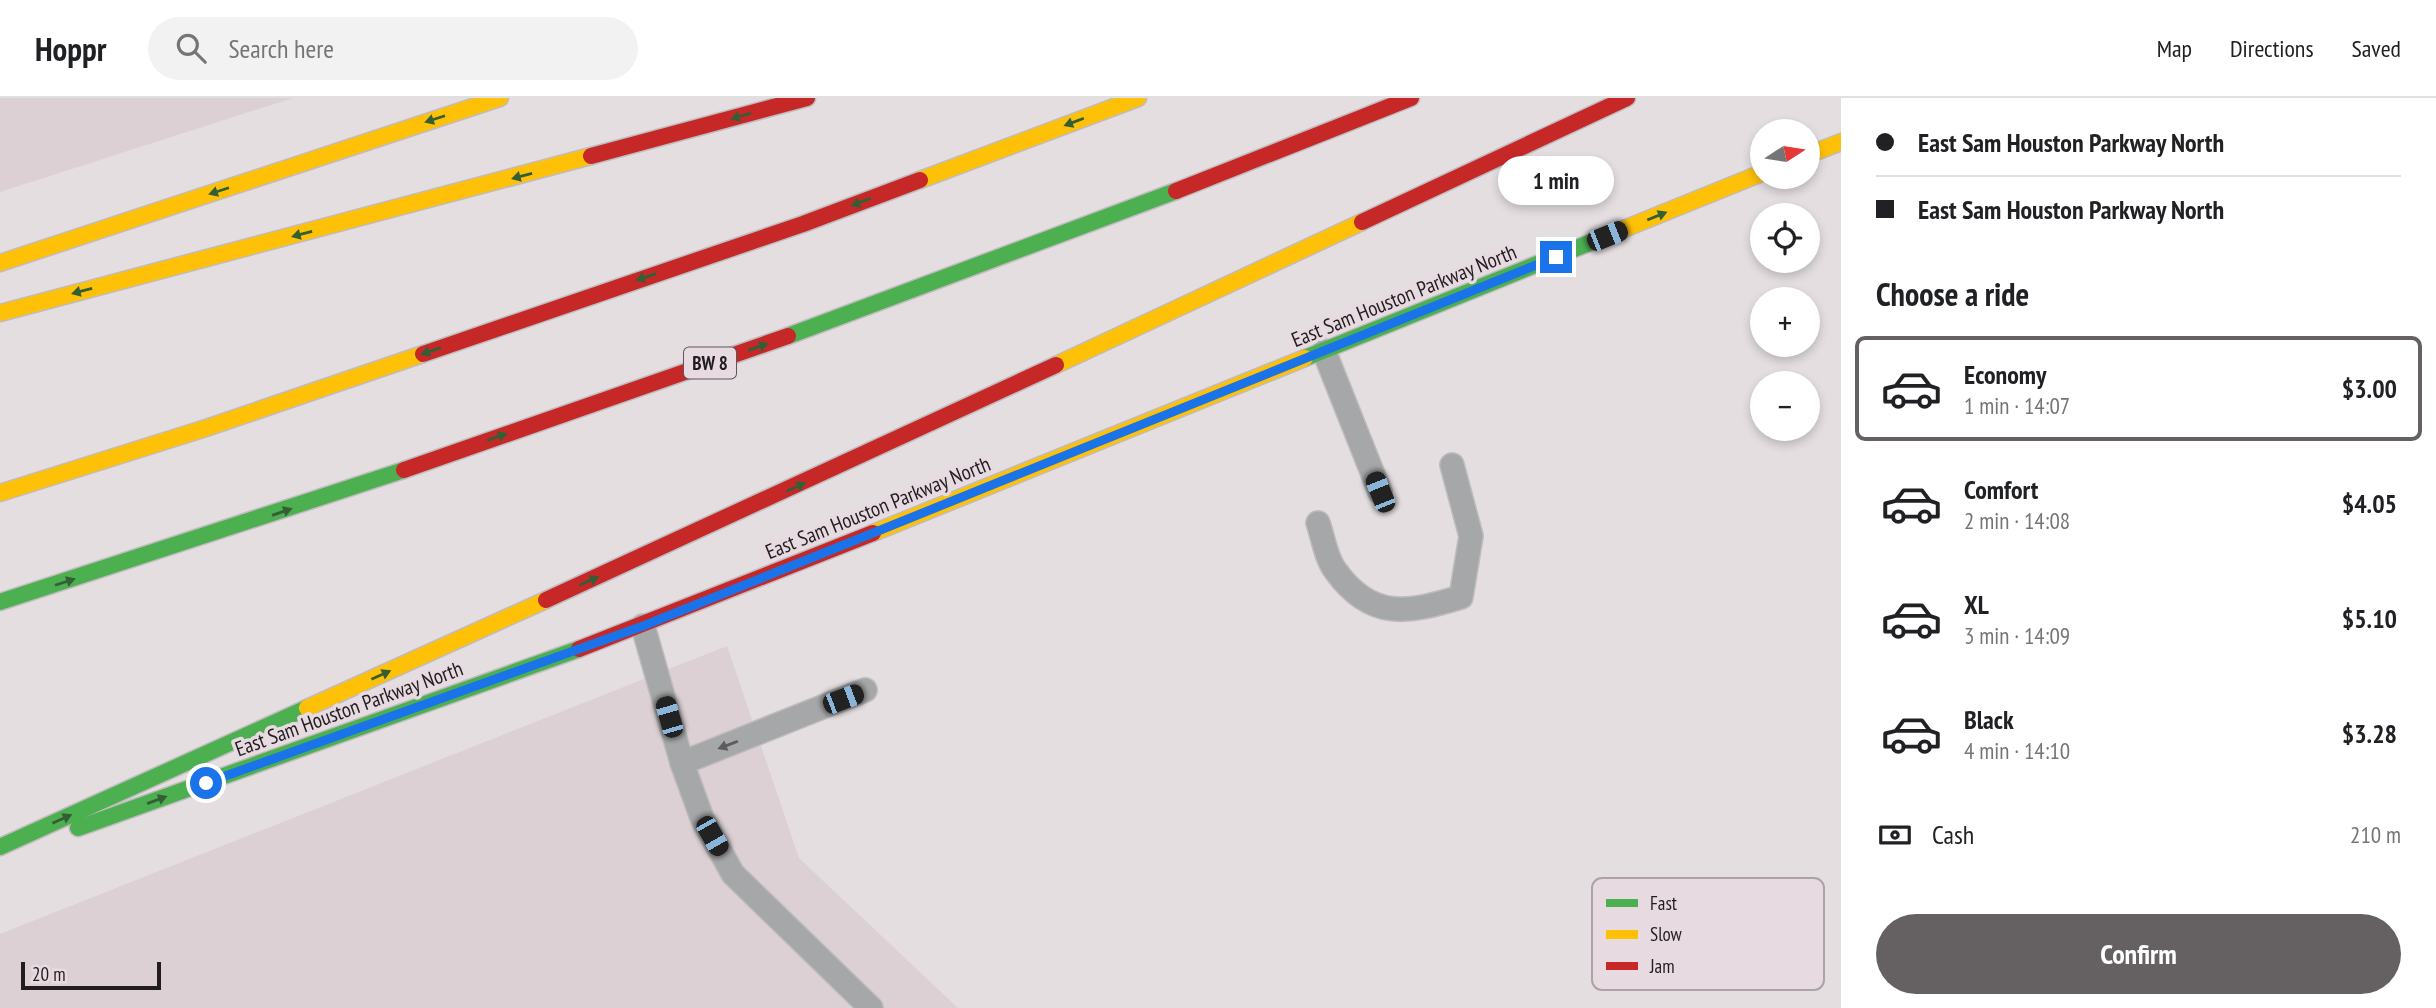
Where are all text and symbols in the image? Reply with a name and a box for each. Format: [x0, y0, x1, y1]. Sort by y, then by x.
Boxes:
search box [148, 17, 638, 80]
text: Hoppr [35, 27, 106, 70]
icon: search [172, 29, 210, 67]
text: Search here [228, 32, 334, 65]
text: Map [2157, 33, 2192, 64]
text: Directions [2230, 33, 2314, 64]
text: Saved [2352, 33, 2401, 64]
one-way arrow [731, 112, 752, 122]
one-way arrow [425, 115, 446, 125]
one-way arrow [1063, 117, 1084, 128]
north arrow [1750, 119, 1820, 189]
map controls [1750, 119, 1820, 441]
text: East Sam Houston Parkway North [1918, 126, 2224, 159]
callout: 1 min [1498, 156, 1614, 204]
text: 1 min [1533, 166, 1579, 195]
one-way arrow [511, 171, 533, 182]
one-way arrow [209, 186, 230, 197]
text: East Sam Houston Parkway North [1918, 193, 2224, 226]
one-way arrow [850, 197, 871, 208]
button: locate [1750, 203, 1820, 273]
one-way arrow [1647, 210, 1667, 222]
car [1584, 218, 1631, 254]
one-way arrow [291, 229, 312, 239]
street label: East Sam Houston Parkway North [1287, 238, 1520, 353]
route end [1540, 241, 1572, 273]
one-way arrow [636, 273, 657, 283]
text: Choose a ride [1876, 273, 2029, 315]
one-way arrow [70, 286, 92, 297]
button: + [1750, 287, 1820, 357]
one-way arrow [747, 341, 768, 352]
one-way arrow [420, 346, 441, 357]
road number: BW 8 [684, 347, 736, 378]
icon: car [1880, 357, 1943, 420]
text: Economy [1964, 358, 2046, 391]
button: − [1750, 371, 1820, 441]
text: $3.00 [2342, 372, 2397, 405]
text: 1 min · 14:07 [1964, 391, 2070, 420]
one-way arrow [486, 431, 507, 442]
street label: East Sam Houston Parkway North [761, 450, 994, 565]
car [1363, 469, 1398, 515]
icon: car [1880, 472, 1943, 535]
text: Comfort [1964, 473, 2038, 506]
one-way arrow [786, 482, 806, 493]
text: $4.05 [2342, 487, 2397, 520]
one-way arrow [271, 506, 292, 517]
text: 2 min · 14:08 [1964, 506, 2070, 535]
one-way arrow [579, 575, 599, 587]
one-way arrow [55, 576, 76, 586]
icon: car [1880, 587, 1943, 650]
text: XL [1964, 588, 1989, 621]
text: $5.10 [2342, 602, 2397, 635]
text: 3 min · 14:09 [1964, 621, 2070, 650]
street label: East Sam Houston Parkway North [231, 655, 466, 762]
one-way arrow [371, 669, 392, 680]
car [820, 682, 867, 716]
car [654, 694, 685, 740]
icon: car [1880, 702, 1943, 765]
text: Black [1964, 703, 2014, 736]
text: $3.28 [2342, 717, 2397, 750]
text: 4 min · 14:10 [1964, 736, 2070, 765]
one-way arrow [718, 739, 739, 750]
route start [190, 767, 222, 799]
one-way arrow [146, 794, 167, 805]
one-way arrow [52, 813, 72, 825]
car [693, 813, 732, 859]
icon: cash [1876, 816, 1914, 854]
text: Cash [1932, 818, 1974, 851]
text: 210 m [2350, 820, 2401, 849]
legend [1592, 878, 1824, 990]
text: Fast [1650, 891, 1678, 915]
button: Confirm [1876, 914, 2401, 994]
text: Slow [1650, 922, 1683, 946]
text: Jam [1649, 954, 1675, 978]
scale bar [21, 959, 161, 991]
text: 20 m [32, 962, 66, 986]

